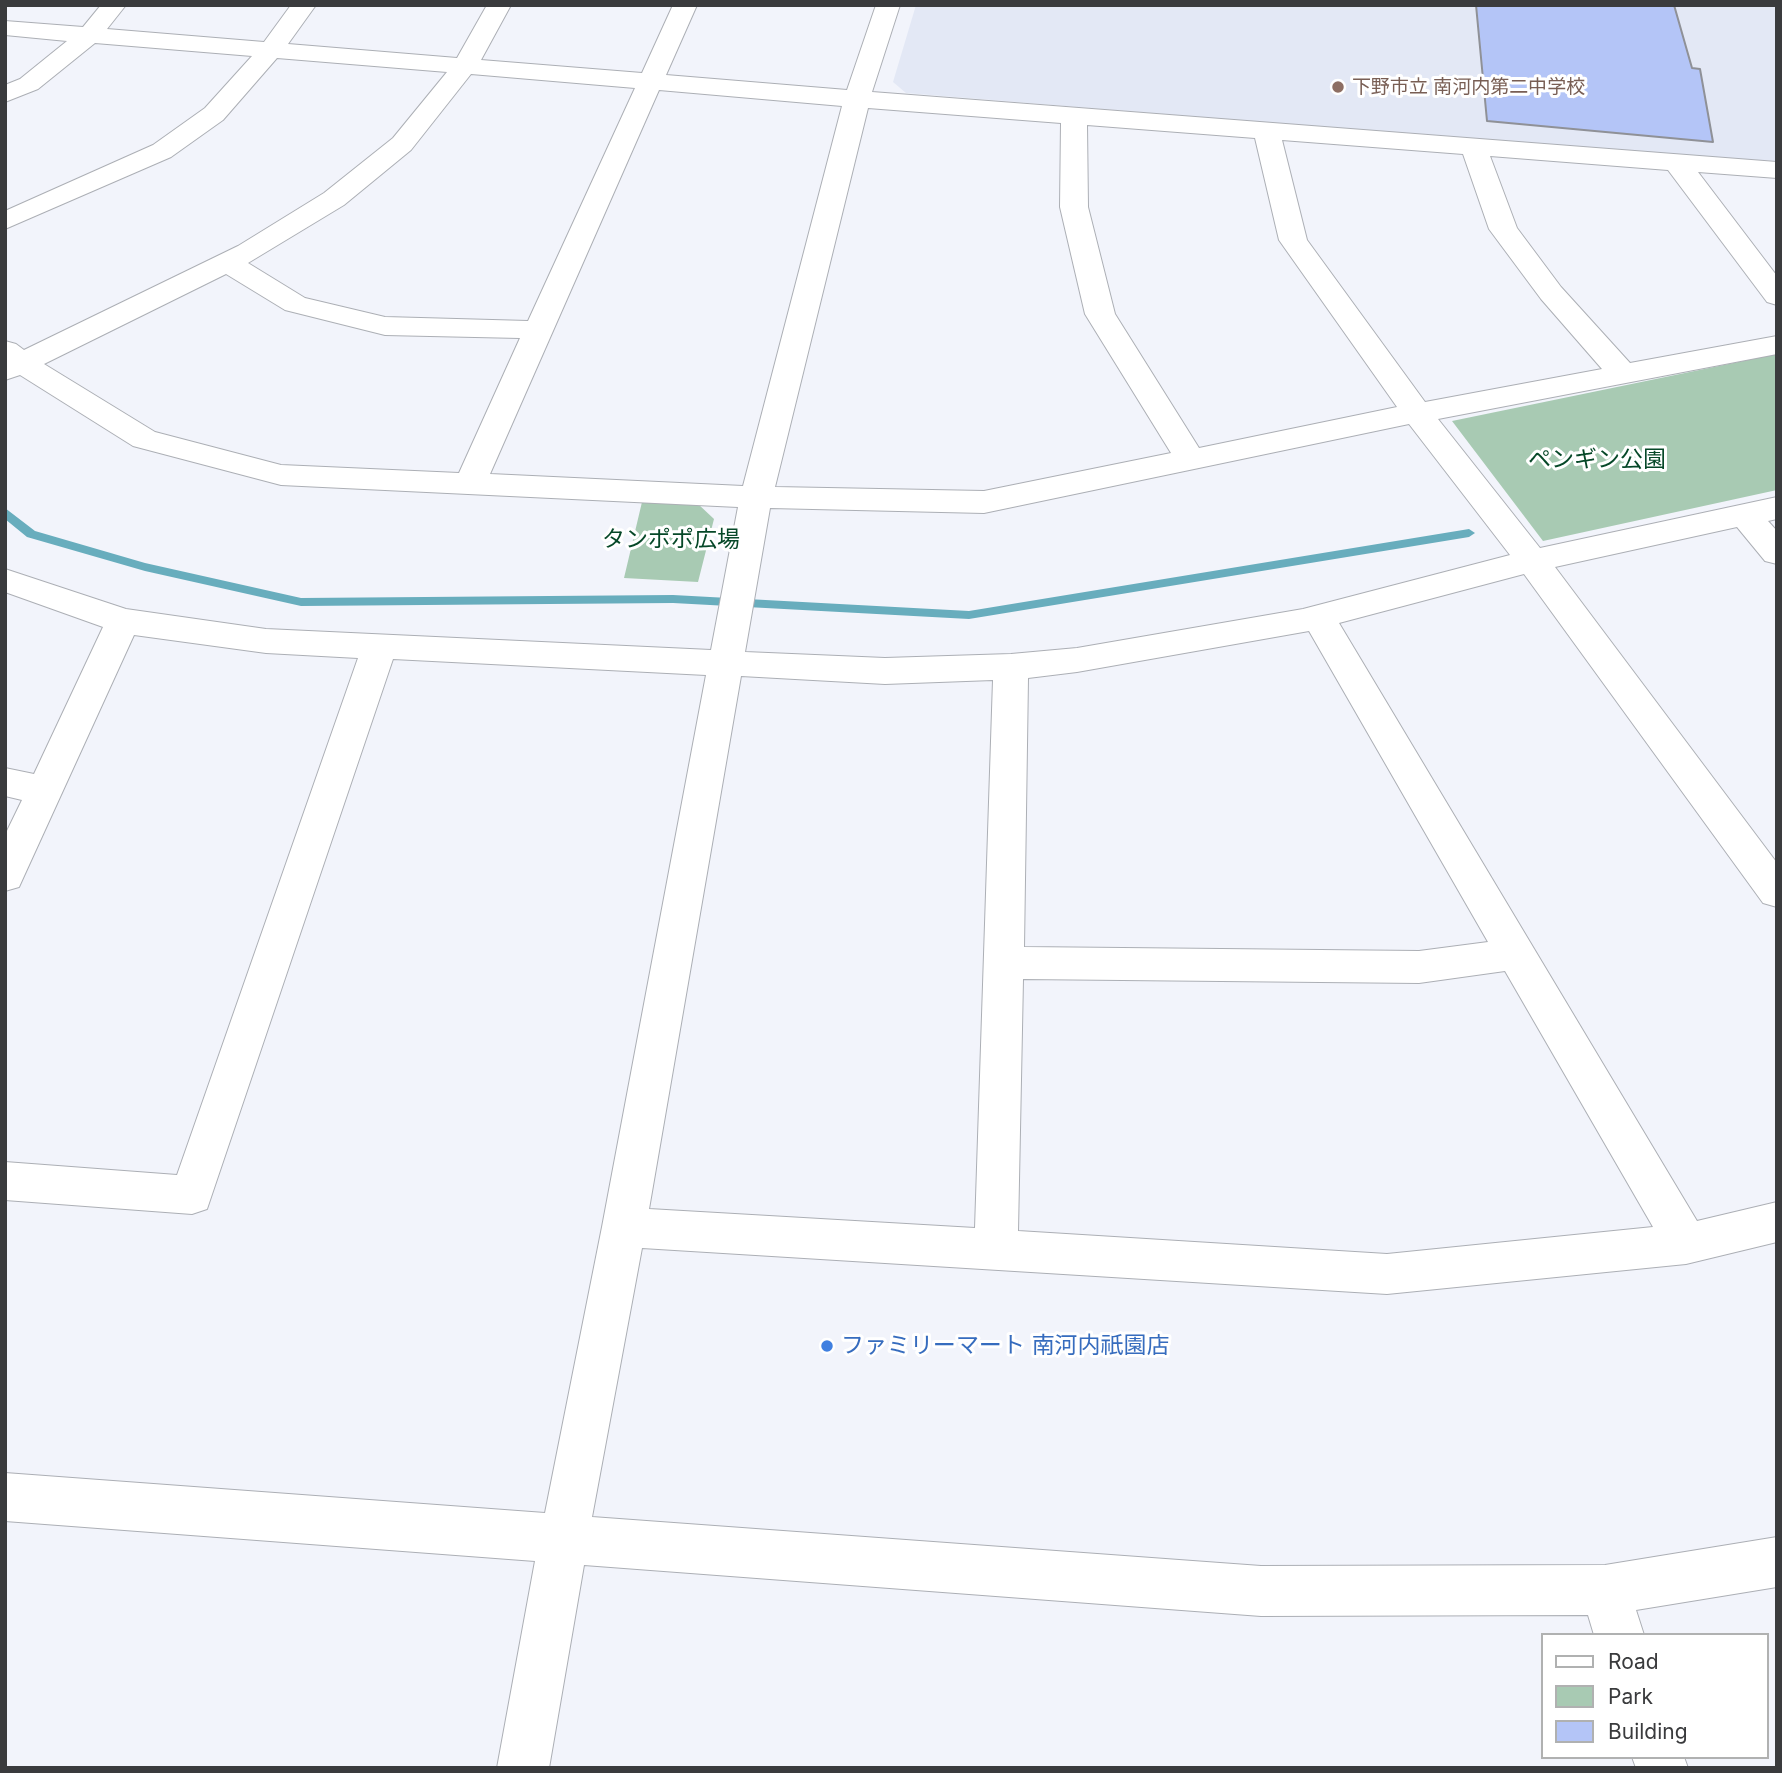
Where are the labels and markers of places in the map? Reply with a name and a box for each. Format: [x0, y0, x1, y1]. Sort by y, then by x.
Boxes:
place label: 下野市立 南河内第二中学校 [1352, 76, 1585, 98]
marker: 下野市立 南河内第二中学校 [1330, 79, 1346, 95]
place label: ファミリーマート 南河内祇園店 [841, 1332, 1169, 1360]
marker: ファミリーマート 南河内祇園店 [819, 1338, 835, 1354]

